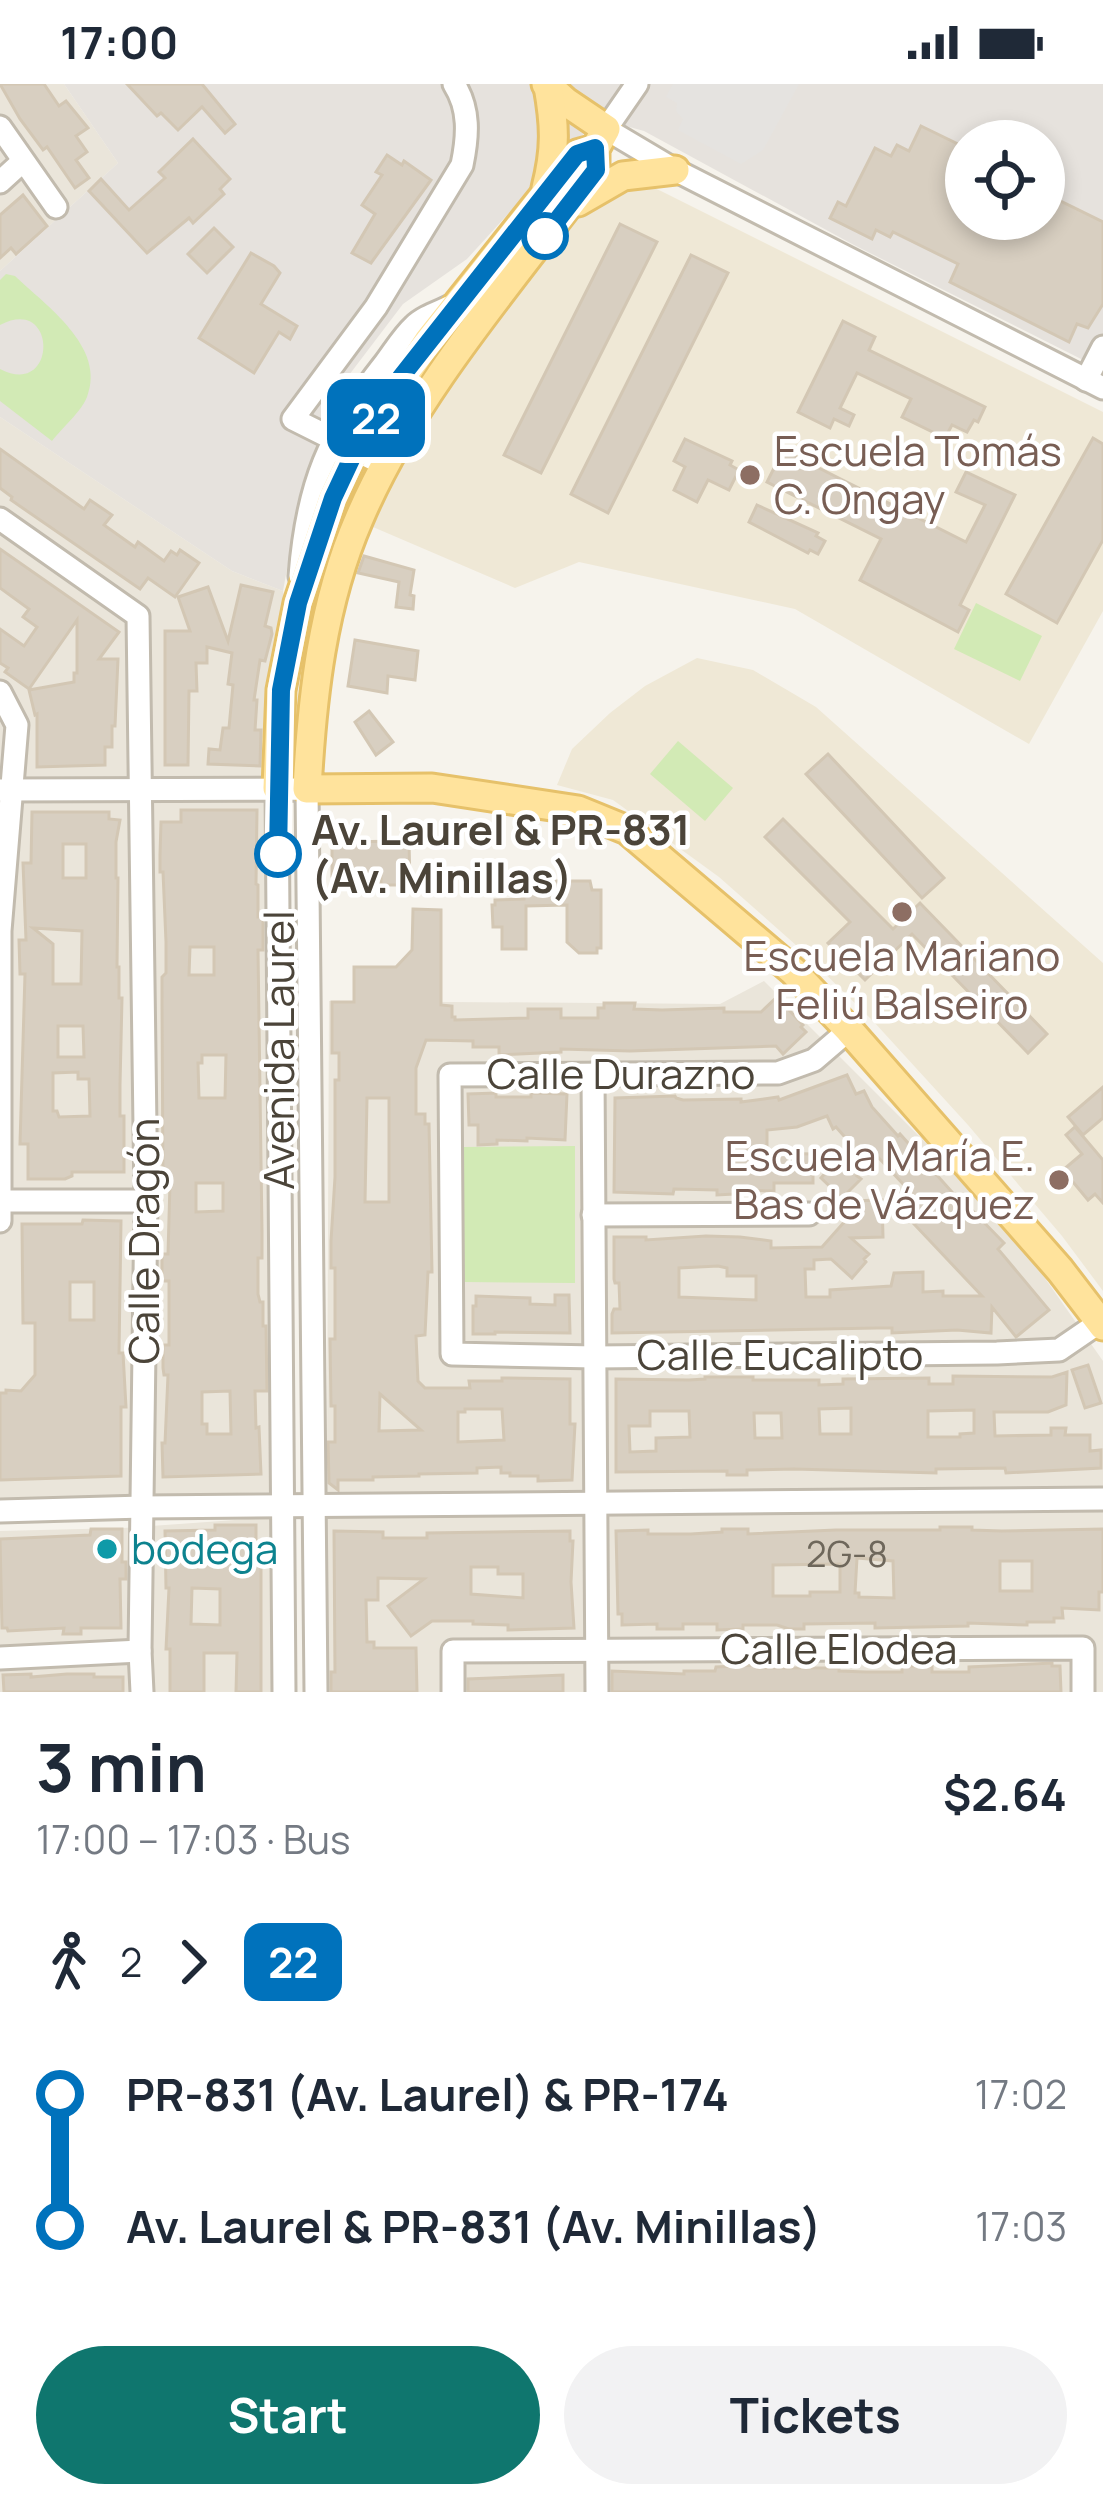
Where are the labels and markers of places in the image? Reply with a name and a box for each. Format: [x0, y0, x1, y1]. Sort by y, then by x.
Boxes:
unlabelled marker [523, 214, 567, 258]
place label: Escuela Tomás C. Ongay [774, 421, 1062, 527]
marker: Escuela Tomás C. Ongay [737, 462, 763, 488]
place label: Av. Laurel & PR-831 (Av. Minillas) [311, 800, 690, 906]
marker: Av. Laurel & PR-831 (Av. Minillas) [256, 832, 300, 876]
marker: Escuela Mariano Feliú Balseiro [889, 899, 915, 925]
place label: Escuela Mariano Feliú Balseiro [744, 926, 1060, 1032]
place label: Escuela María E. Bas de Vázquez [725, 1126, 1035, 1232]
marker: Escuela María E. Bas de Vázquez [1046, 1167, 1072, 1193]
place label: bodega [131, 1519, 278, 1577]
marker: bodega [94, 1536, 120, 1562]

